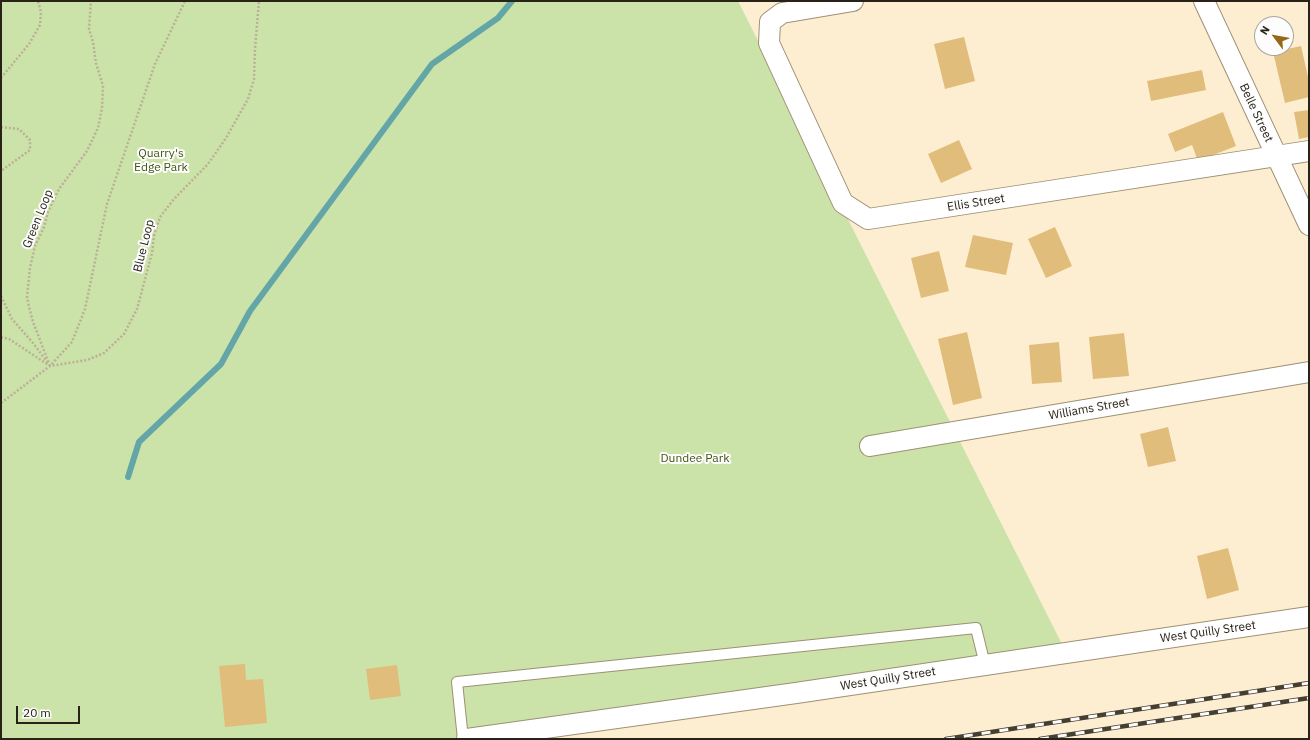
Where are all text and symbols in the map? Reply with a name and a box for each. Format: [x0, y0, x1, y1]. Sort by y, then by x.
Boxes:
north arrow [1254, 16, 1294, 56]
text: N [1257, 23, 1273, 37]
street label: Belle Street [1236, 81, 1276, 145]
park label: Quarry's Edge Park [134, 147, 188, 175]
street label: Green Loop [20, 188, 56, 250]
street label: Ellis Street [946, 191, 1006, 215]
street label: Blue Loop [131, 218, 157, 274]
street label: Williams Street [1048, 395, 1130, 423]
park label: Dundee Park [661, 452, 729, 466]
street label: West Quilly Street [1159, 618, 1257, 646]
street label: West Quilly Street [839, 664, 937, 694]
scale bar [18, 698, 82, 724]
text: 20 m [23, 705, 51, 720]

